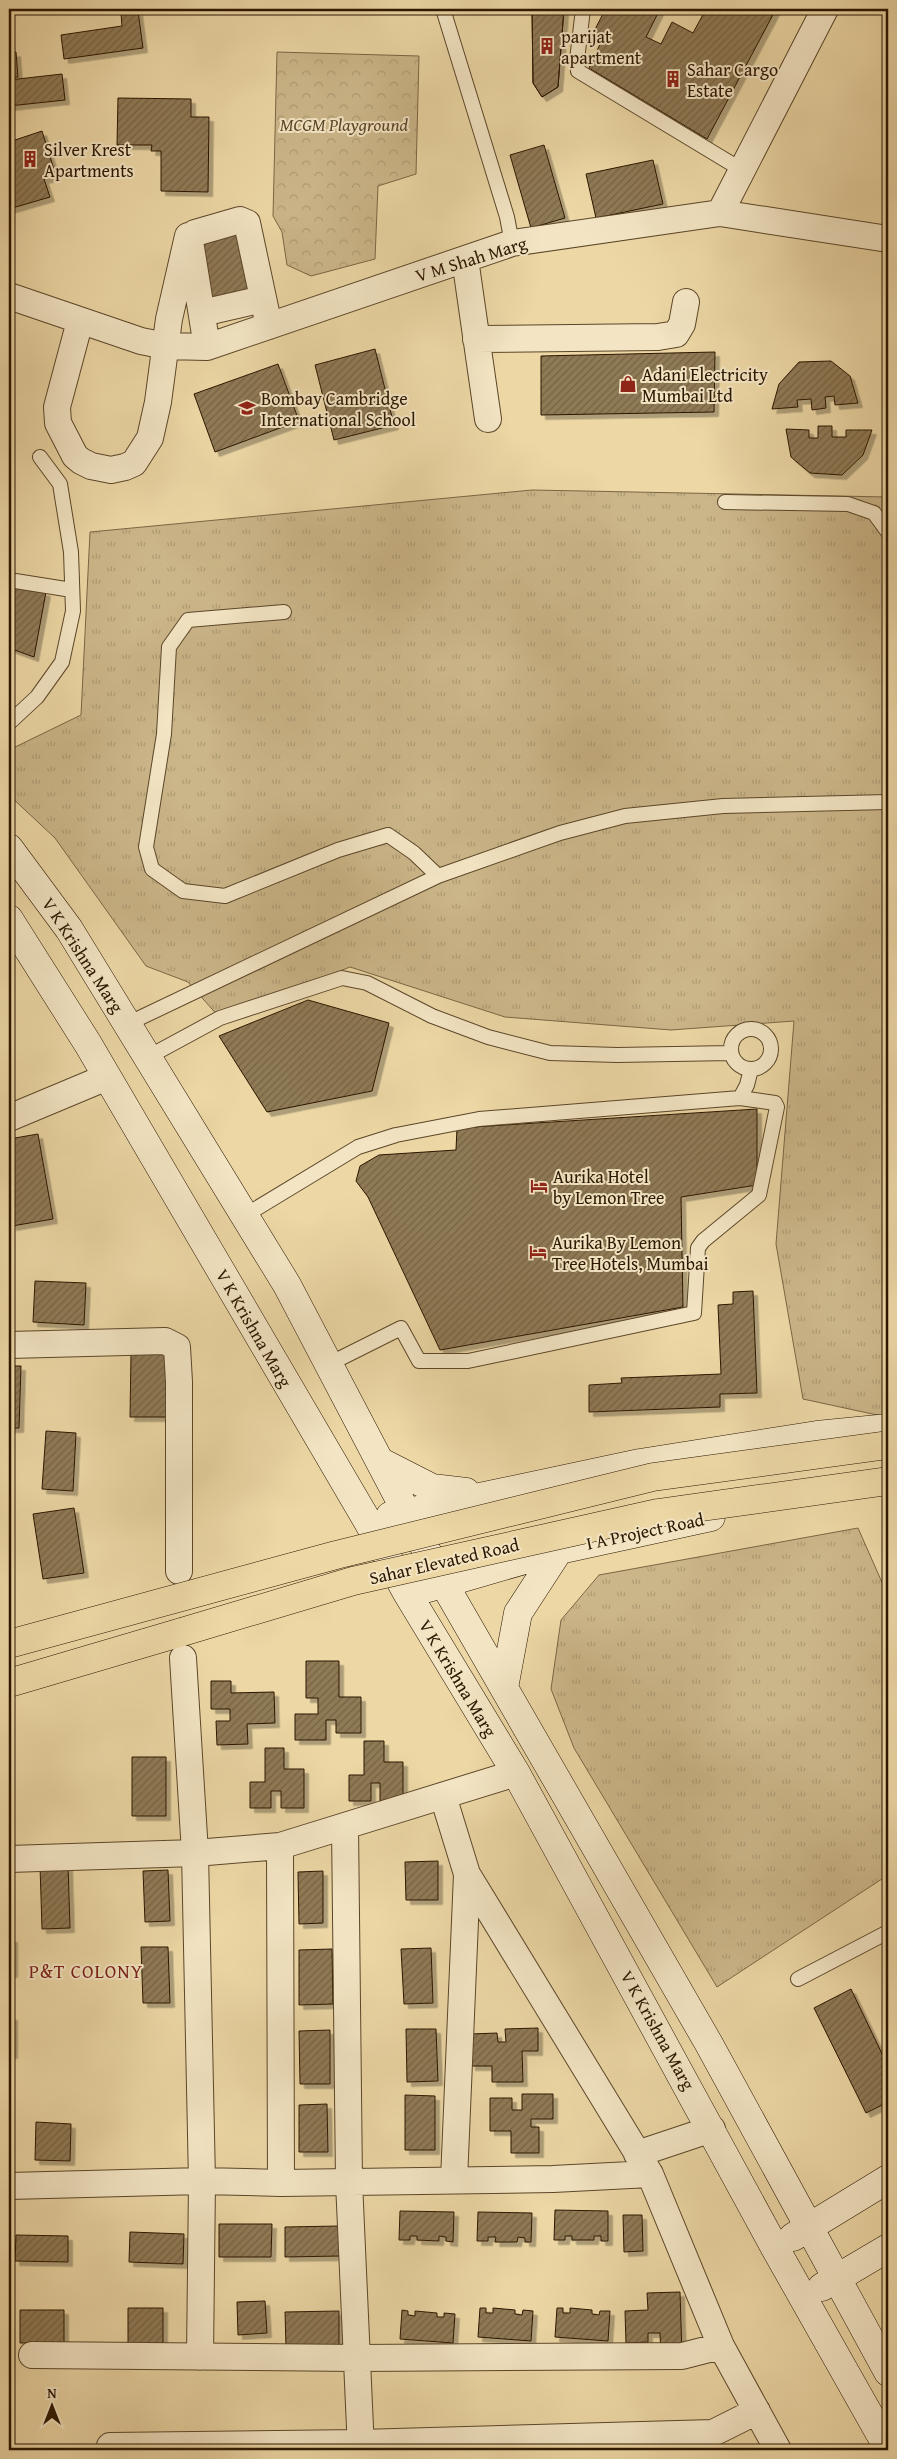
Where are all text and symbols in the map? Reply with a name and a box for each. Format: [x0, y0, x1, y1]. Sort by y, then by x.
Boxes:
place label: parijat apartment [561, 23, 642, 71]
building icon: parijat apartment [537, 36, 557, 56]
place label: Sahar Cargo Estate [687, 56, 778, 104]
building icon: Sahar Cargo Estate [663, 69, 683, 89]
park label: MCGM Playground [280, 111, 409, 138]
place label: Silver Krest Apartments [44, 136, 134, 184]
building icon: Silver Krest Apartments [20, 149, 40, 169]
street label: V M Shah Marg [412, 229, 530, 289]
place label: Adani Electricity Mumbai Ltd [642, 361, 768, 409]
shop icon: Adani Electricity Mumbai Ltd [618, 374, 638, 394]
place label: Bombay Cambridge International School [261, 385, 416, 433]
school or university icon: Bombay Cambridge International School [237, 398, 257, 418]
street label: V K Krishna Marg [35, 892, 131, 1018]
place label: Aurika Hotel by Lemon Tree [553, 1163, 665, 1211]
hotel icon: Aurika Hotel by Lemon Tree [529, 1176, 549, 1196]
place label: Aurika By Lemon Tree Hotels, Mumbai [552, 1229, 709, 1277]
hotel icon: Aurika By Lemon Tree Hotels, Mumbai [528, 1242, 548, 1262]
street label: V K Krishna Marg [209, 1264, 299, 1392]
street label: I A Project Road [584, 1505, 707, 1557]
street label: Sahar Elevated Road [366, 1531, 522, 1591]
street label: V K Krishna Marg [412, 1614, 504, 1742]
district label: P&T COLONY [29, 1957, 143, 1985]
street label: V K Krishna Marg [614, 1965, 702, 2095]
north arrow [28, 2382, 78, 2432]
text: N [47, 2383, 57, 2403]

